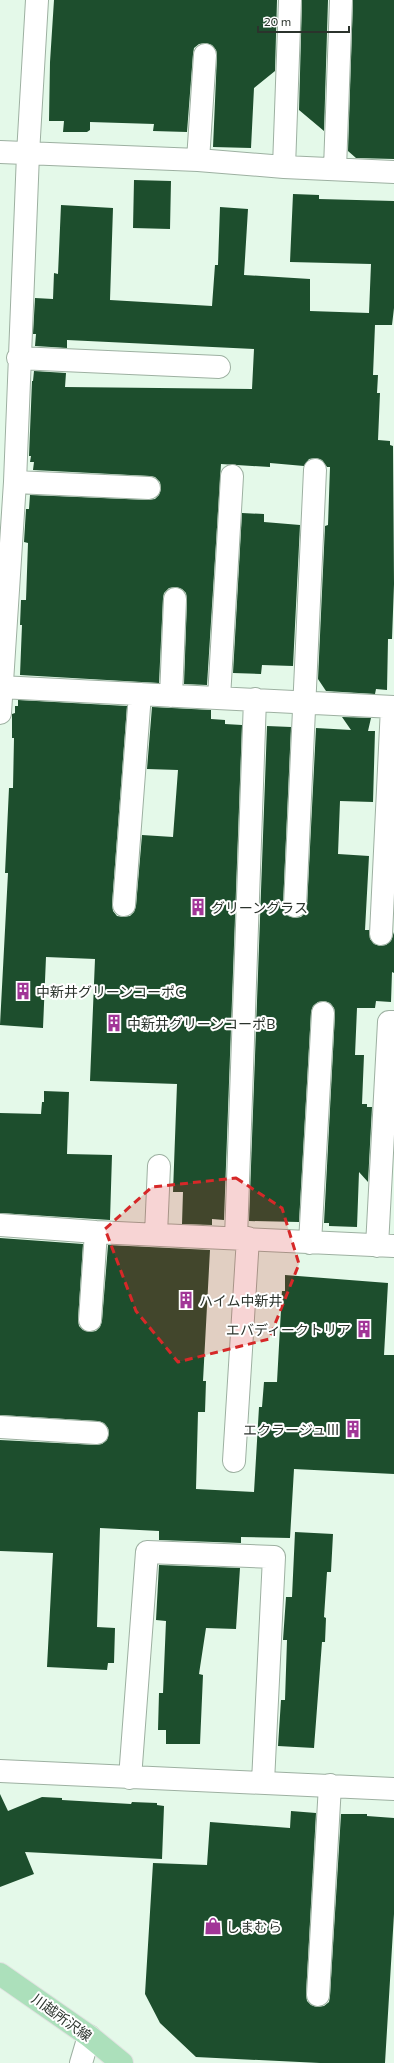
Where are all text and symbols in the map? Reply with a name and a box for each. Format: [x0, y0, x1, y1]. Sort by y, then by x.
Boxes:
scale bar [258, 8, 349, 34]
text: 20 m [264, 14, 291, 28]
building icon: グリーングラス [188, 897, 208, 917]
place label: グリーングラス [211, 899, 308, 916]
building icon: 中新井グリーンコーポC [13, 981, 33, 1001]
place label: 中新井グリーンコーポC [36, 983, 185, 1000]
building icon: 中新井グリーンコーポB [104, 1013, 124, 1033]
place label: 中新井グリーンコーポB [127, 1015, 275, 1032]
building icon: ハイム中新井 [176, 1290, 196, 1310]
place label: ハイム中新井 [199, 1292, 282, 1309]
building icon: エバディークトリア [354, 1319, 374, 1339]
place label: エバディークトリア [226, 1321, 351, 1338]
building icon: エクラージュⅢ [343, 1419, 363, 1439]
place label: エクラージュⅢ [243, 1421, 340, 1438]
shop icon: しまむら [203, 1916, 223, 1936]
place label: しまむら [226, 1918, 282, 1935]
street label: 川越所沢線 [29, 1990, 95, 2044]

